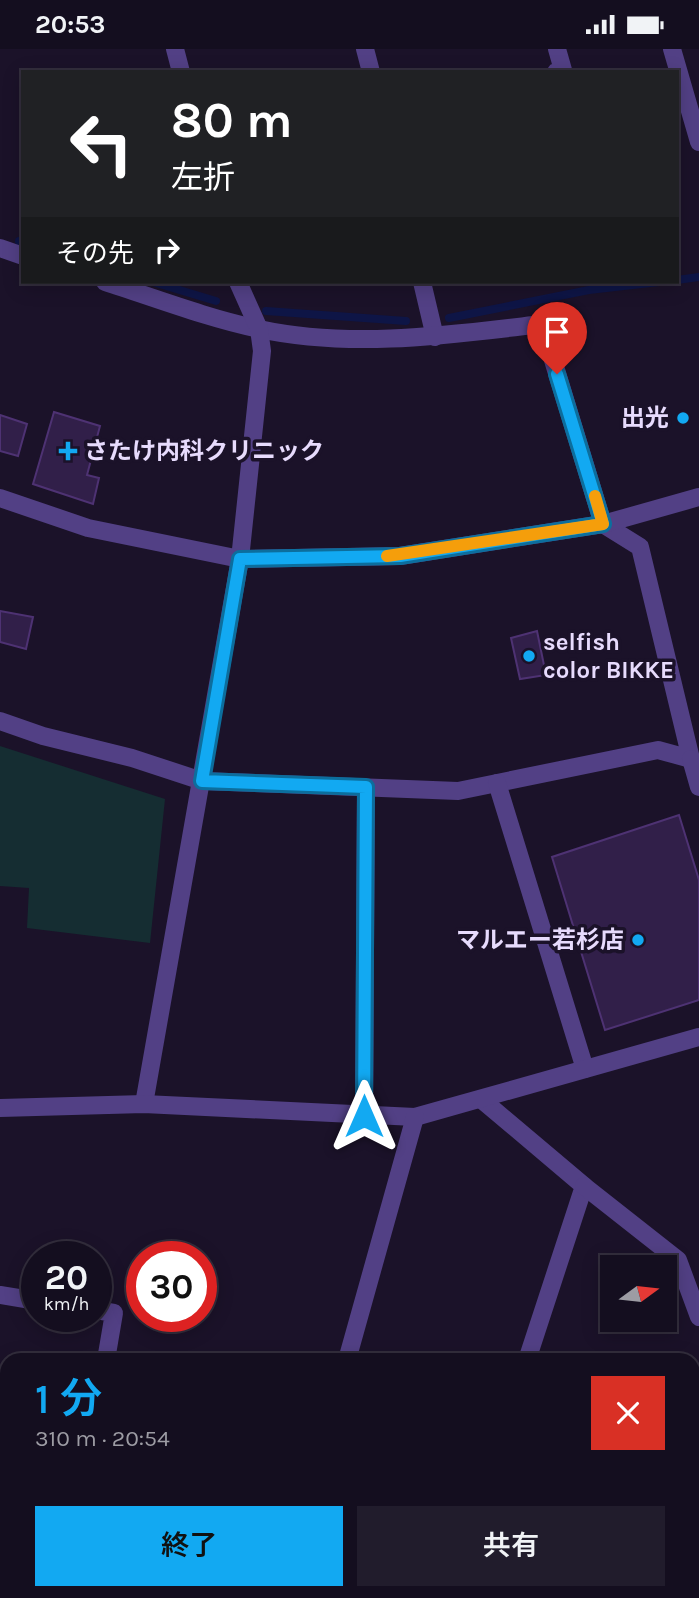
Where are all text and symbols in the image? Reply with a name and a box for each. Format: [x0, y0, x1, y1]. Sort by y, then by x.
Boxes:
text: 20:53 [35, 9, 106, 40]
text: 80 m [171, 92, 293, 149]
icon: left [56, 98, 147, 189]
text: 左折 [171, 159, 235, 196]
icon: right [148, 231, 186, 269]
text: その先 [56, 238, 134, 269]
pin [527, 302, 587, 374]
icon: arrive [538, 313, 576, 351]
place label: 出光 [621, 404, 669, 432]
marker: 出光 [675, 410, 691, 426]
place label: さたけ内科クリニック [84, 437, 324, 465]
marker: さたけ内科クリニック [58, 441, 78, 461]
place label: selfish color BIKKE [543, 628, 674, 684]
marker: selfish color BIKKE [521, 648, 537, 664]
place label: マルエー若杉店 [456, 926, 624, 954]
marker: マルエー若杉店 [630, 932, 646, 948]
position arrow [327, 1079, 401, 1153]
speed limit sign: 30 [126, 1241, 217, 1332]
north arrow [600, 1255, 677, 1332]
map controls [600, 1255, 677, 1332]
text: 20 [45, 1257, 88, 1298]
text: km/h [44, 1293, 89, 1315]
text: 1 分 [35, 1374, 102, 1424]
button: close [591, 1376, 665, 1450]
text: 310 m · 20:54 [35, 1425, 170, 1452]
button: 終了 [35, 1506, 343, 1586]
button: 共有 [357, 1506, 665, 1586]

